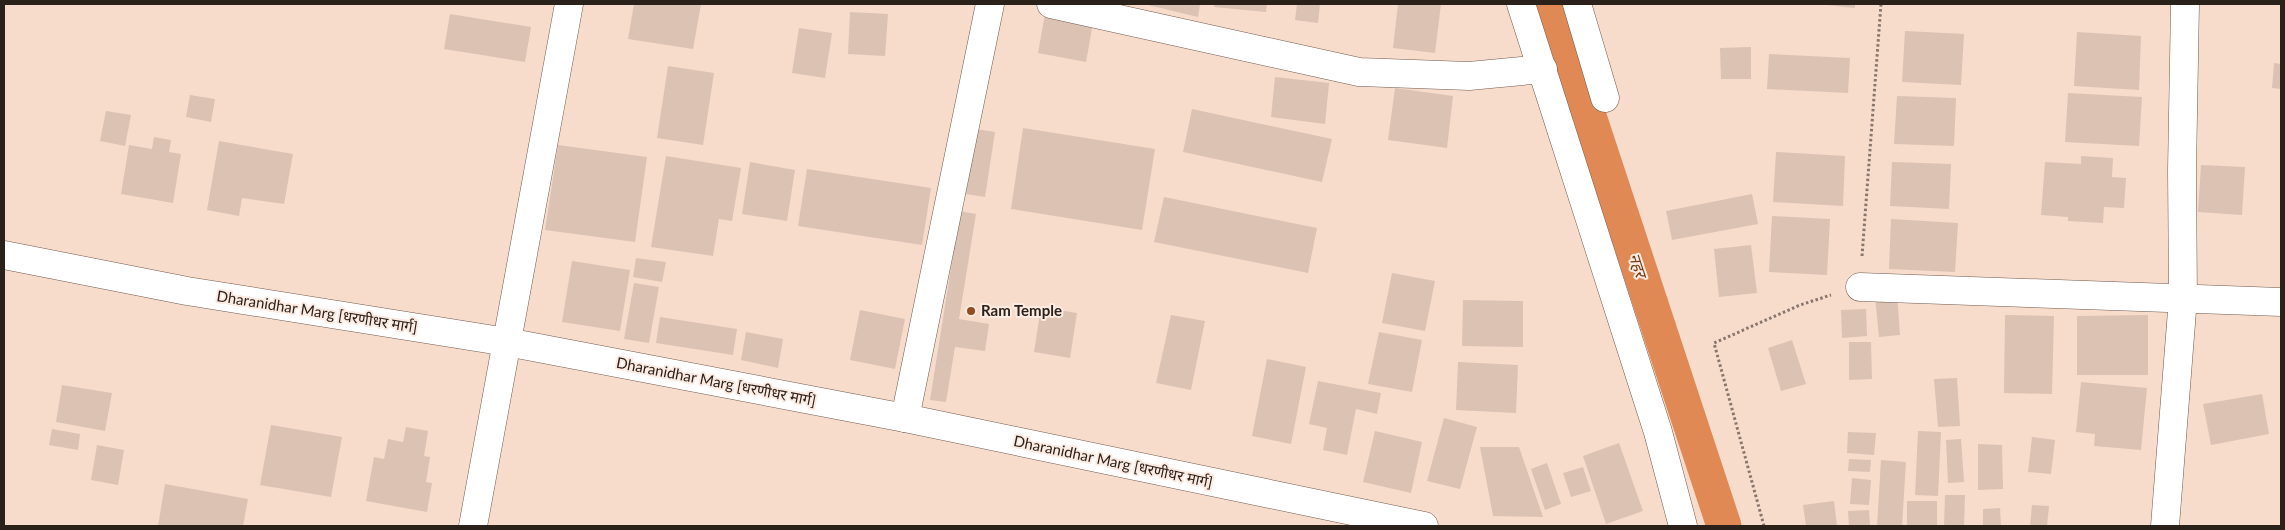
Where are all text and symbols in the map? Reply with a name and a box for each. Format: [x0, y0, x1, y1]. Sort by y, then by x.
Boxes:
water label: नहर [1626, 251, 1652, 282]
street label: Dharanidhar Marg [धरणीधर मार्ग] [216, 286, 419, 336]
place label: Ram Temple [981, 301, 1062, 319]
marker: Ram Temple [965, 305, 977, 317]
street label: Dharanidhar Marg [धरणीधर मार्ग] [615, 353, 818, 409]
street label: Dharanidhar Marg [धरणीधर मार्ग] [1012, 431, 1214, 491]

